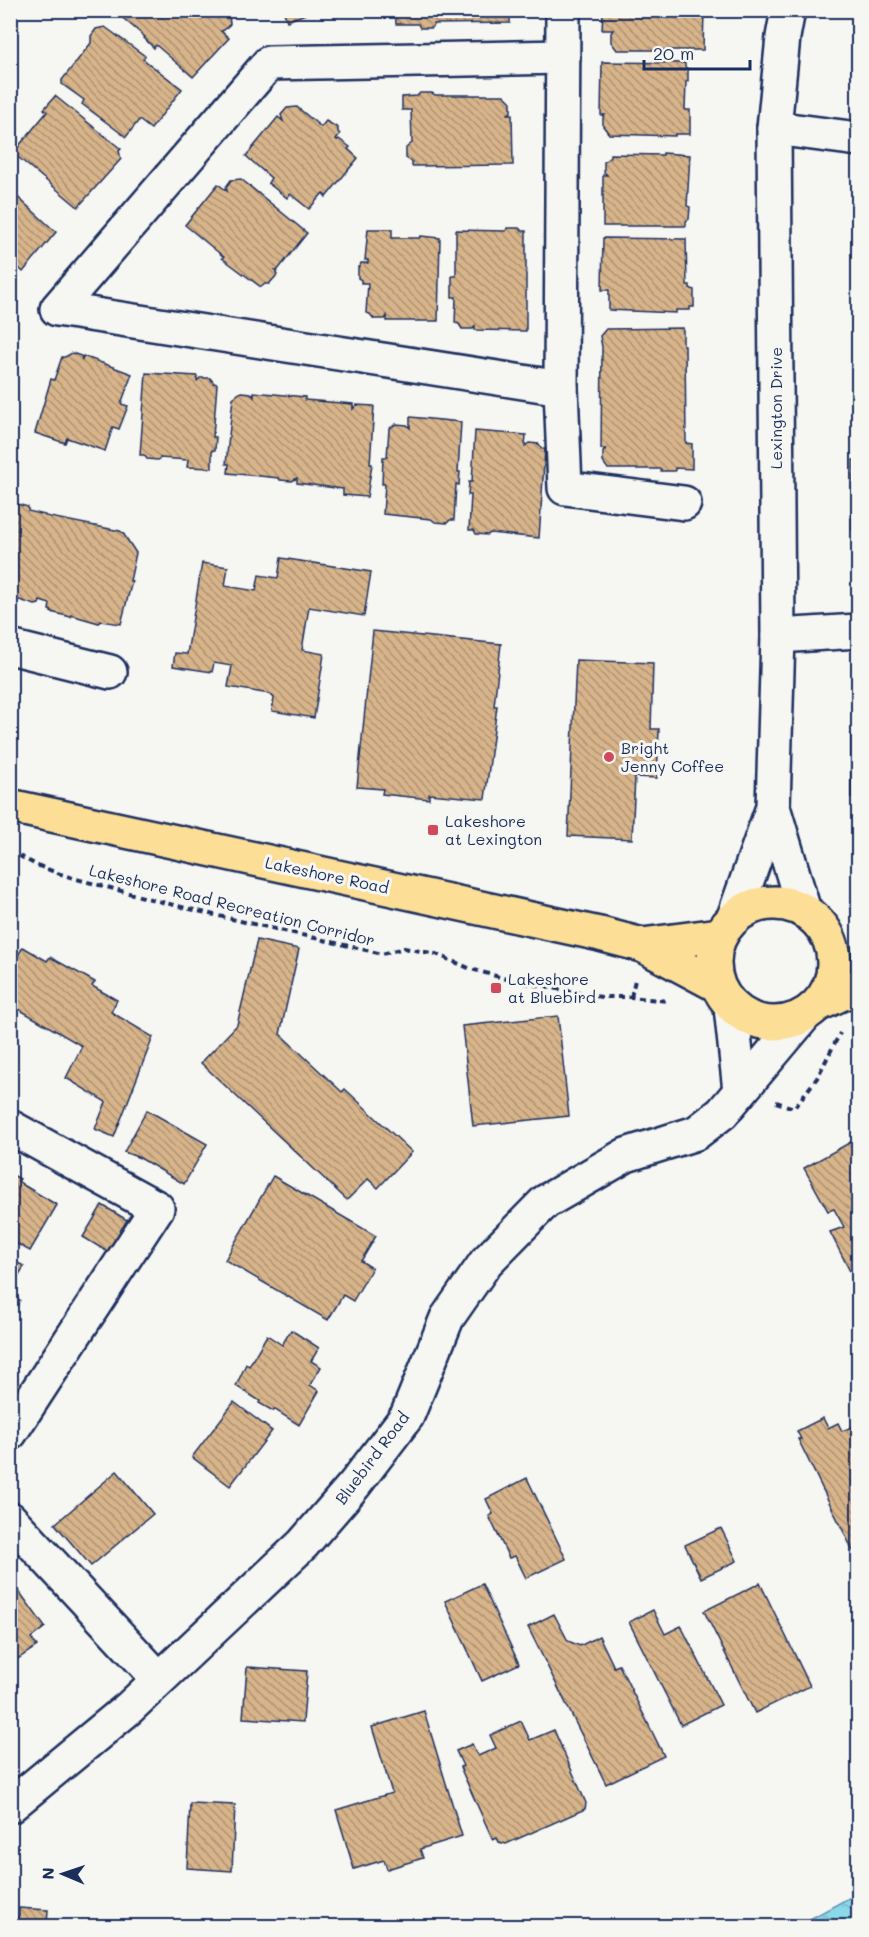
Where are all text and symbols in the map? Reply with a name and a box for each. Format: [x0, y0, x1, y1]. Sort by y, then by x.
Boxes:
scale bar [644, 33, 750, 71]
text: 20 m [653, 41, 694, 65]
street label: Lexington Drive [765, 347, 786, 469]
place label: Bright Jenny Coffee [621, 737, 724, 776]
marker: Bright Jenny Coffee [602, 750, 616, 764]
place label: Lakeshore at Lexington [445, 810, 542, 849]
marker: Lakeshore at Lexington [426, 823, 440, 837]
street label: Lakeshore Road [263, 851, 391, 898]
street label: Lakeshore Road Recreation Corridor [87, 859, 377, 950]
place label: Lakeshore at Bluebird [508, 968, 596, 1007]
marker: Lakeshore at Bluebird [489, 981, 503, 995]
street label: Bluebird Road [330, 1407, 413, 1508]
north arrow [33, 1844, 93, 1904]
text: N [37, 1867, 58, 1880]

